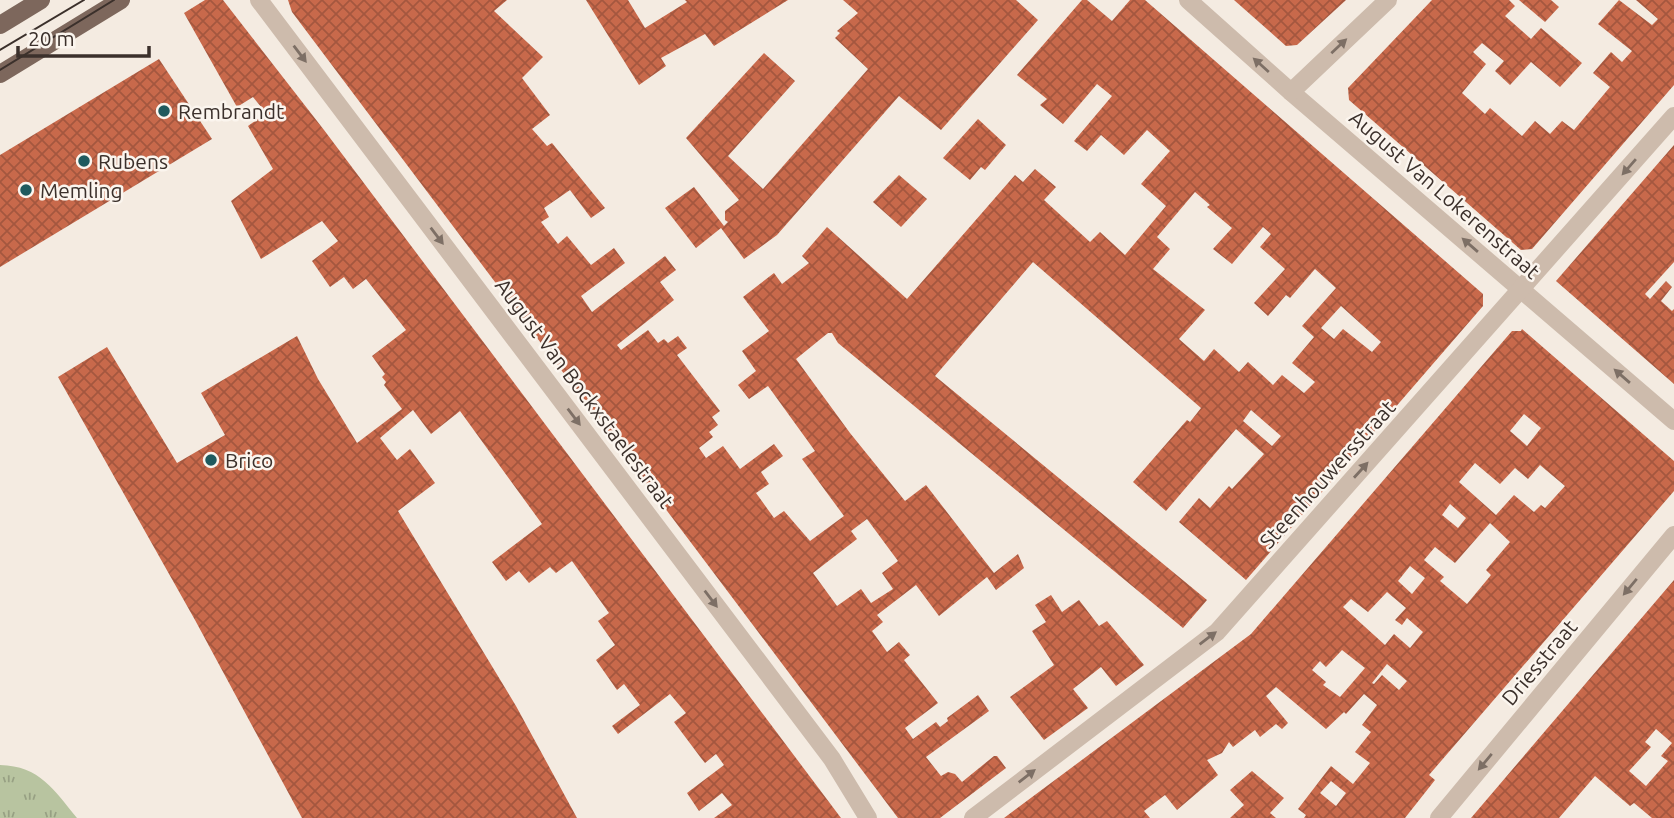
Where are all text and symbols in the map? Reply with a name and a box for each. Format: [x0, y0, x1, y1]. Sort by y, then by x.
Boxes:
scale bar [18, 14, 149, 58]
text: 20 m [28, 26, 75, 50]
one-way arrow [1330, 38, 1347, 54]
one-way arrow [292, 45, 307, 63]
one-way arrow [1252, 58, 1269, 73]
place label: Rembrandt [178, 99, 284, 123]
marker: Rembrandt [156, 103, 172, 119]
street label: August Van Lokerenstraat [1345, 105, 1545, 283]
place label: Rubens [98, 149, 168, 173]
marker: Rubens [76, 153, 92, 169]
one-way arrow [1622, 159, 1637, 176]
place label: Memling [40, 178, 123, 202]
marker: Memling [18, 182, 34, 198]
one-way arrow [430, 227, 444, 245]
one-way arrow [1461, 237, 1479, 253]
street label: August Van Bockxstaelestraat [491, 273, 679, 513]
one-way arrow [1614, 369, 1631, 384]
street label: Steenhouwersstraat [1254, 395, 1400, 553]
one-way arrow [567, 408, 582, 426]
place label: Brico [225, 448, 273, 472]
marker: Brico [203, 452, 219, 468]
one-way arrow [1353, 461, 1369, 479]
one-way arrow [1623, 578, 1638, 596]
one-way arrow [704, 590, 718, 608]
street label: Driesstraat [1496, 615, 1582, 709]
one-way arrow [1199, 632, 1217, 646]
one-way arrow [1478, 754, 1493, 771]
one-way arrow [1018, 769, 1036, 784]

